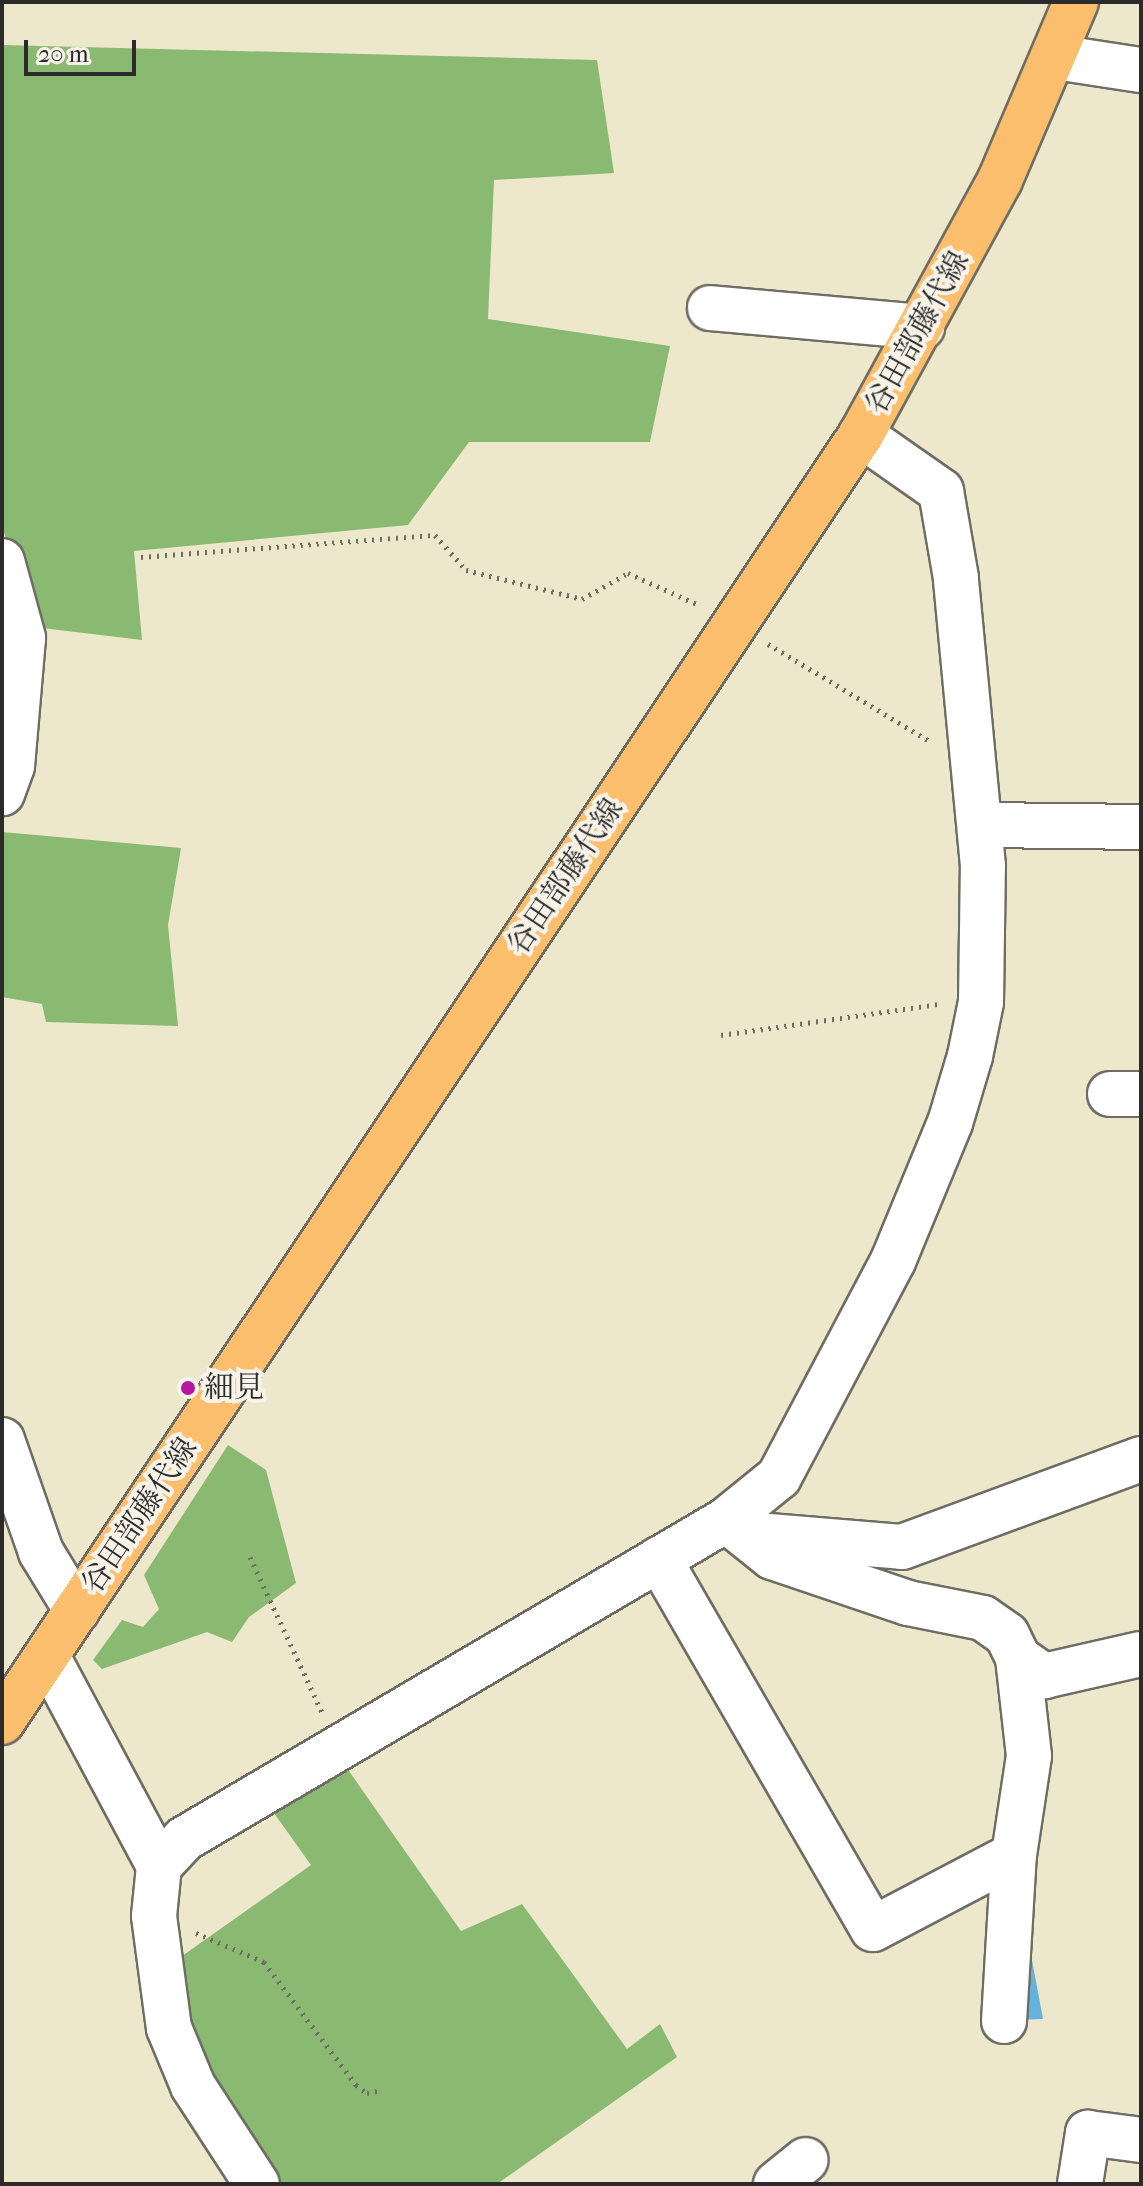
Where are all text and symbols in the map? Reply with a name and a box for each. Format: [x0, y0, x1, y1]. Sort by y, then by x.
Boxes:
scale bar [28, 24, 140, 74]
text: 20 m [38, 40, 89, 68]
street label: 谷田部藤代線 [859, 246, 977, 420]
street label: 谷田部藤代線 [501, 792, 631, 962]
place label: 細見 [204, 1370, 264, 1406]
marker: 細見 [179, 1379, 197, 1397]
street label: 谷田部藤代線 [75, 1431, 205, 1601]

